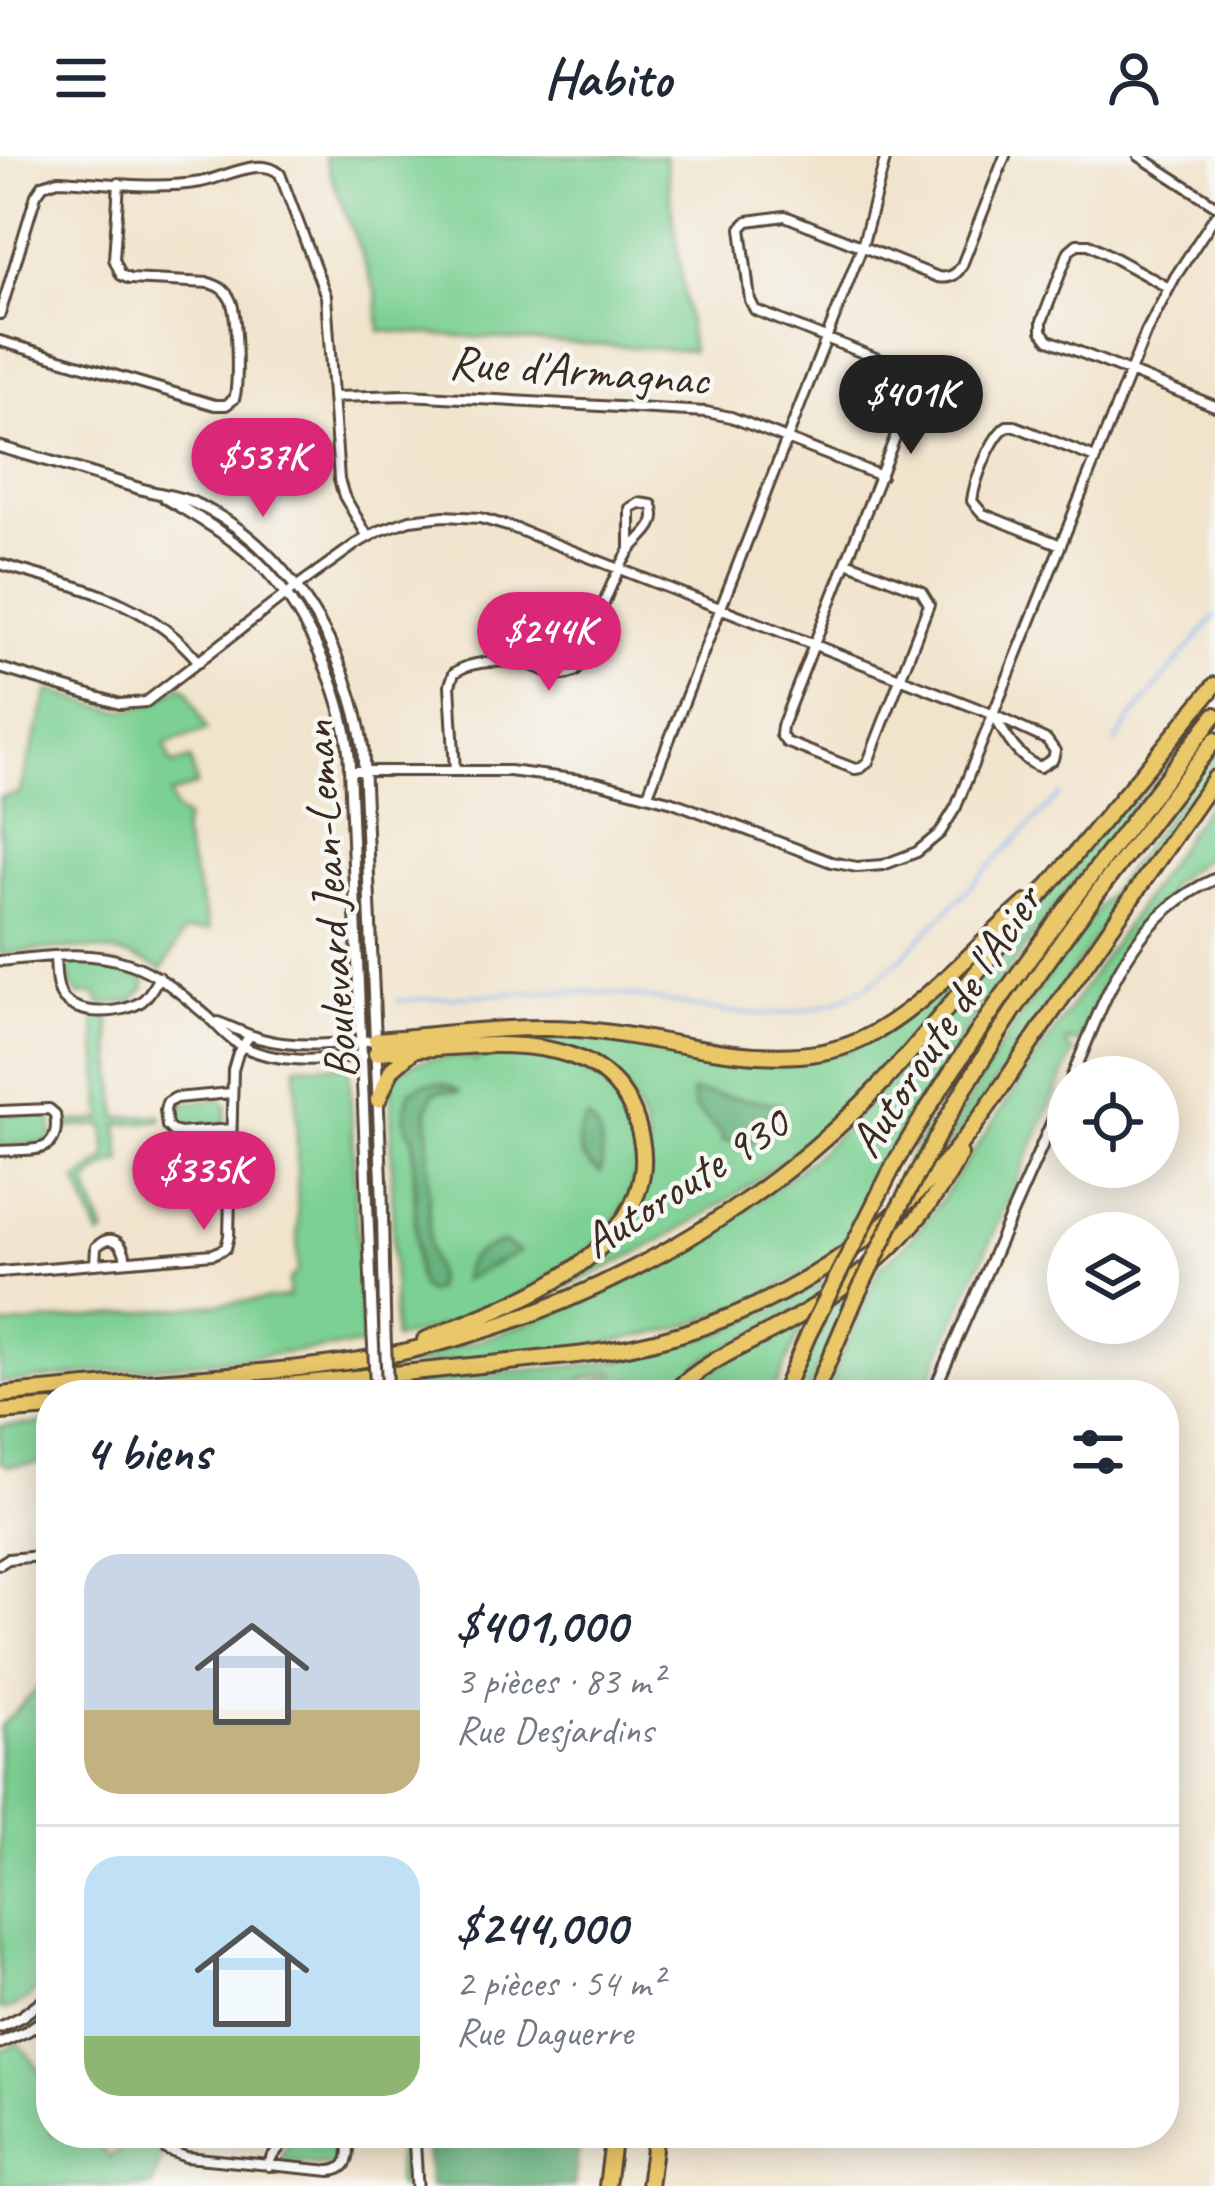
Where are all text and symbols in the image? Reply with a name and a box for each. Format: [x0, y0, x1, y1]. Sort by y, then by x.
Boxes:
text: Habito [544, 44, 671, 112]
icon: menu [48, 45, 114, 111]
icon: person [1101, 45, 1167, 111]
street label: Rue d'Armagnac [447, 331, 713, 409]
pin: $401K [827, 355, 995, 457]
text: $401K [866, 369, 956, 418]
pin: $537K [179, 418, 347, 520]
text: $537K [218, 432, 308, 481]
pin: $244K [465, 592, 633, 694]
text: $244K [504, 606, 594, 655]
street label: Boulevard Jean-Leman [287, 718, 371, 1081]
street label: Autoroute de l'Acier [835, 871, 1057, 1168]
map controls [1047, 1056, 1179, 1344]
button: locate [1047, 1056, 1179, 1188]
street label: Autoroute 930 [570, 1091, 802, 1271]
pin: $335K [120, 1131, 288, 1233]
text: $335K [159, 1145, 249, 1194]
button: layers [1047, 1212, 1179, 1344]
icon: filters [1065, 1419, 1131, 1485]
text: 4 biens [84, 1420, 210, 1484]
text: $401,000 [456, 1593, 627, 1657]
icon: home [180, 1602, 324, 1746]
text: 3 pièces · 83 m² [456, 1657, 663, 1706]
text: Rue Desjardins [456, 1706, 653, 1755]
text: $244,000 [456, 1895, 627, 1959]
icon: home [180, 1904, 324, 2048]
text: 2 pièces · 54 m² [456, 1959, 663, 2008]
text: Rue Daguerre [456, 2008, 633, 2057]

